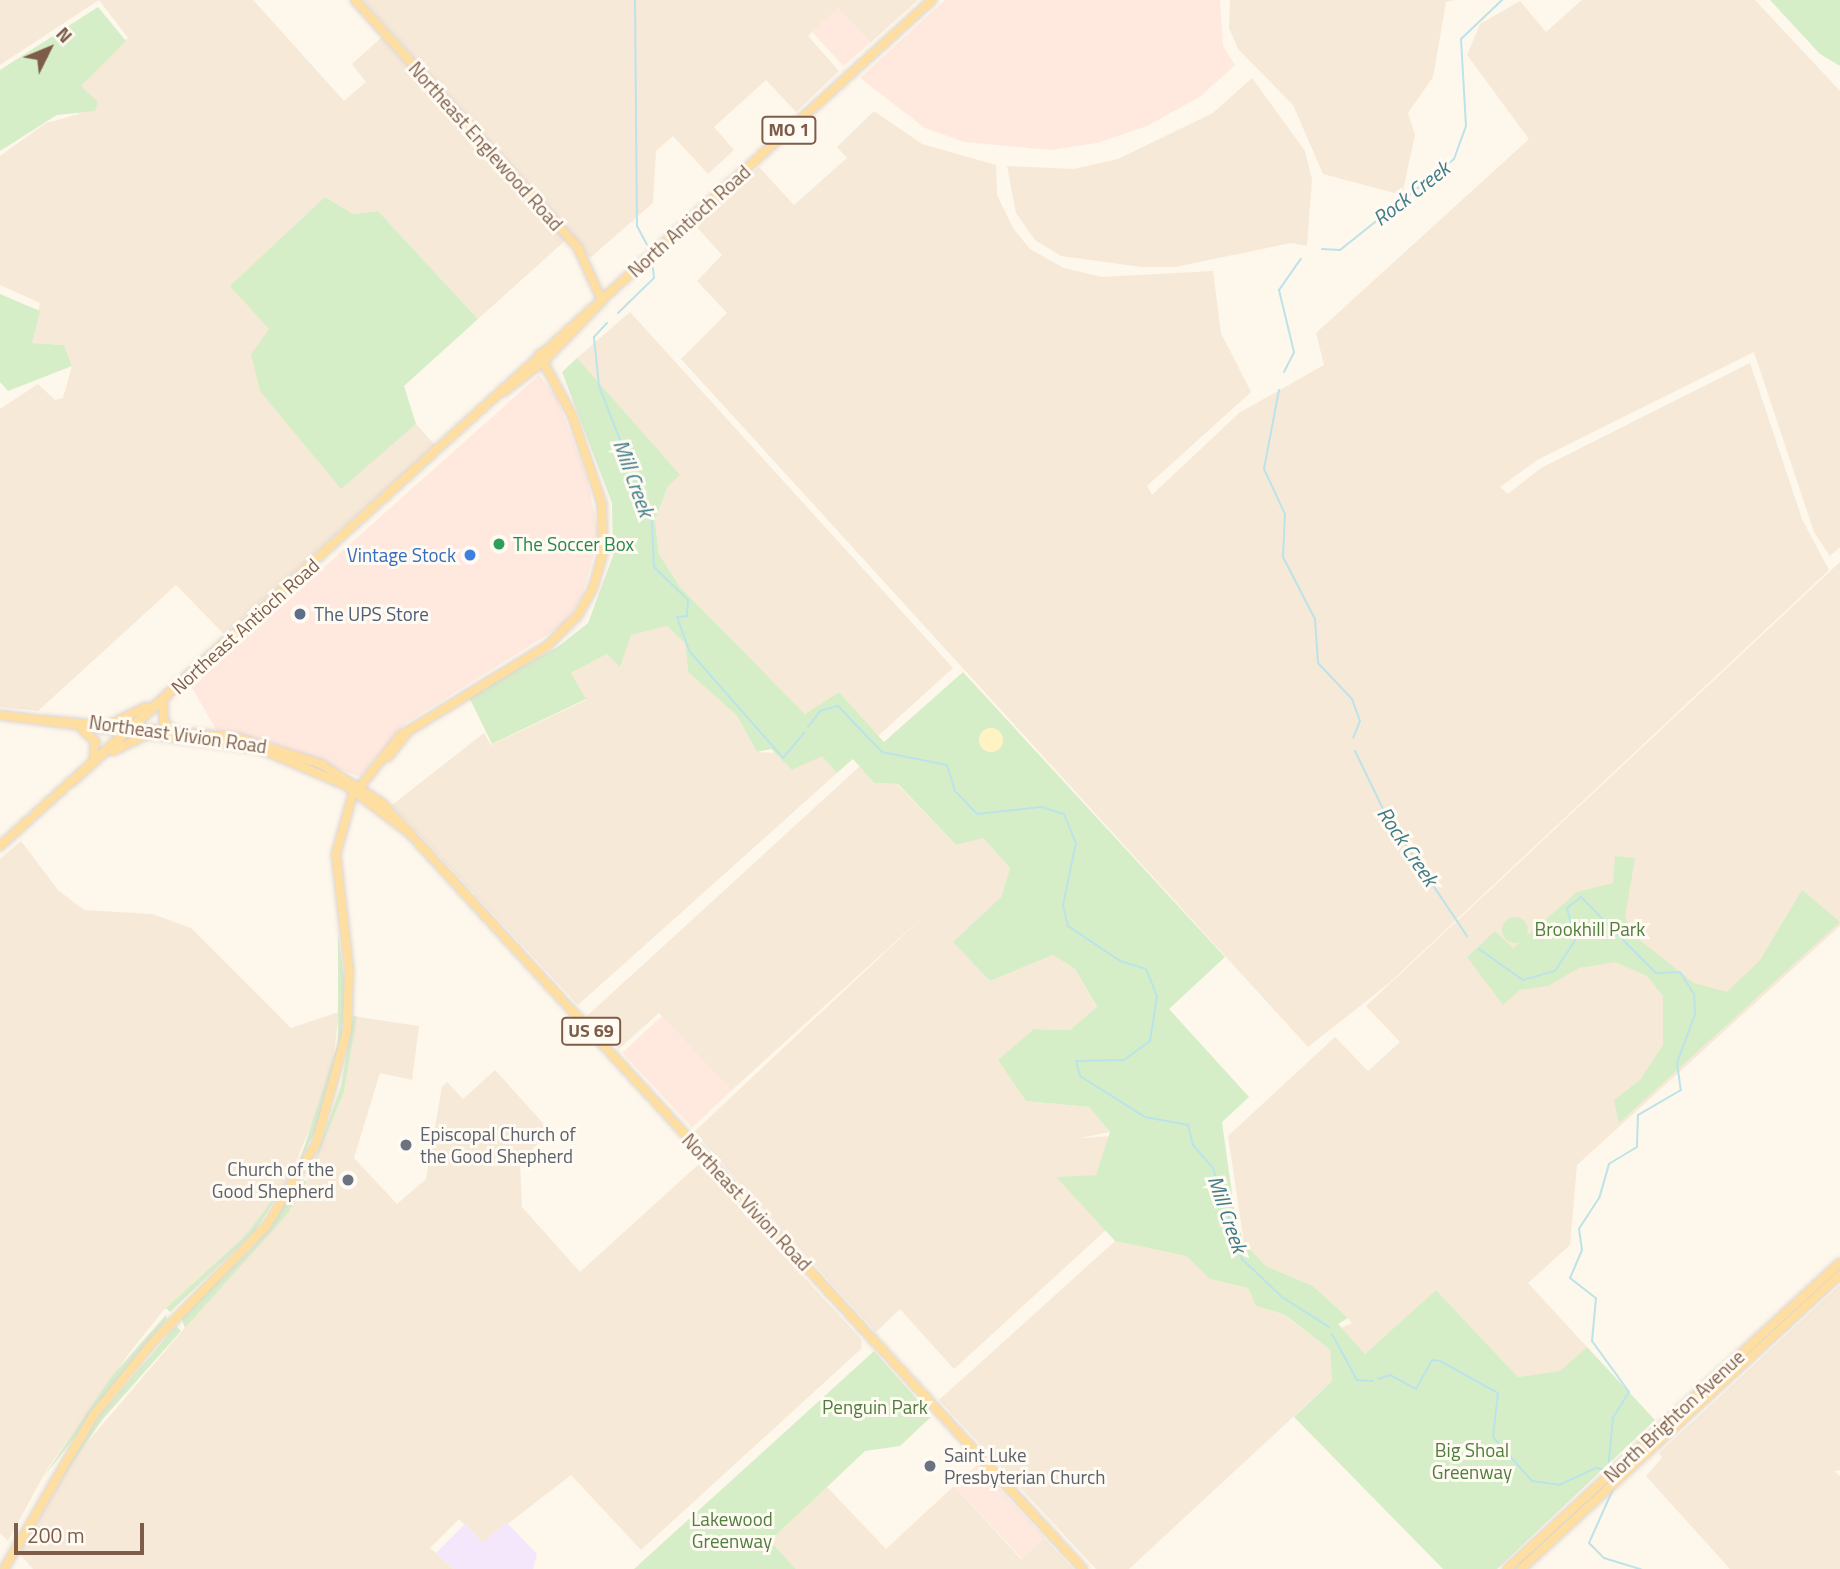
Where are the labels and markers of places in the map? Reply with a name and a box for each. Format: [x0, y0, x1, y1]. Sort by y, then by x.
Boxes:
place label: The Soccer Box [513, 533, 634, 555]
marker: The Soccer Box [491, 536, 507, 552]
place label: Vintage Stock [347, 544, 456, 566]
marker: Vintage Stock [462, 547, 478, 563]
place label: The UPS Store [314, 603, 429, 625]
marker: The UPS Store [292, 606, 308, 622]
place label: Episcopal Church of the Good Shepherd [420, 1123, 576, 1167]
marker: Episcopal Church of the Good Shepherd [398, 1137, 414, 1153]
place label: Church of the Good Shepherd [212, 1158, 334, 1202]
marker: Church of the Good Shepherd [340, 1172, 356, 1188]
place label: Saint Luke Presbyterian Church [944, 1444, 1105, 1488]
marker: Saint Luke Presbyterian Church [922, 1458, 938, 1474]

